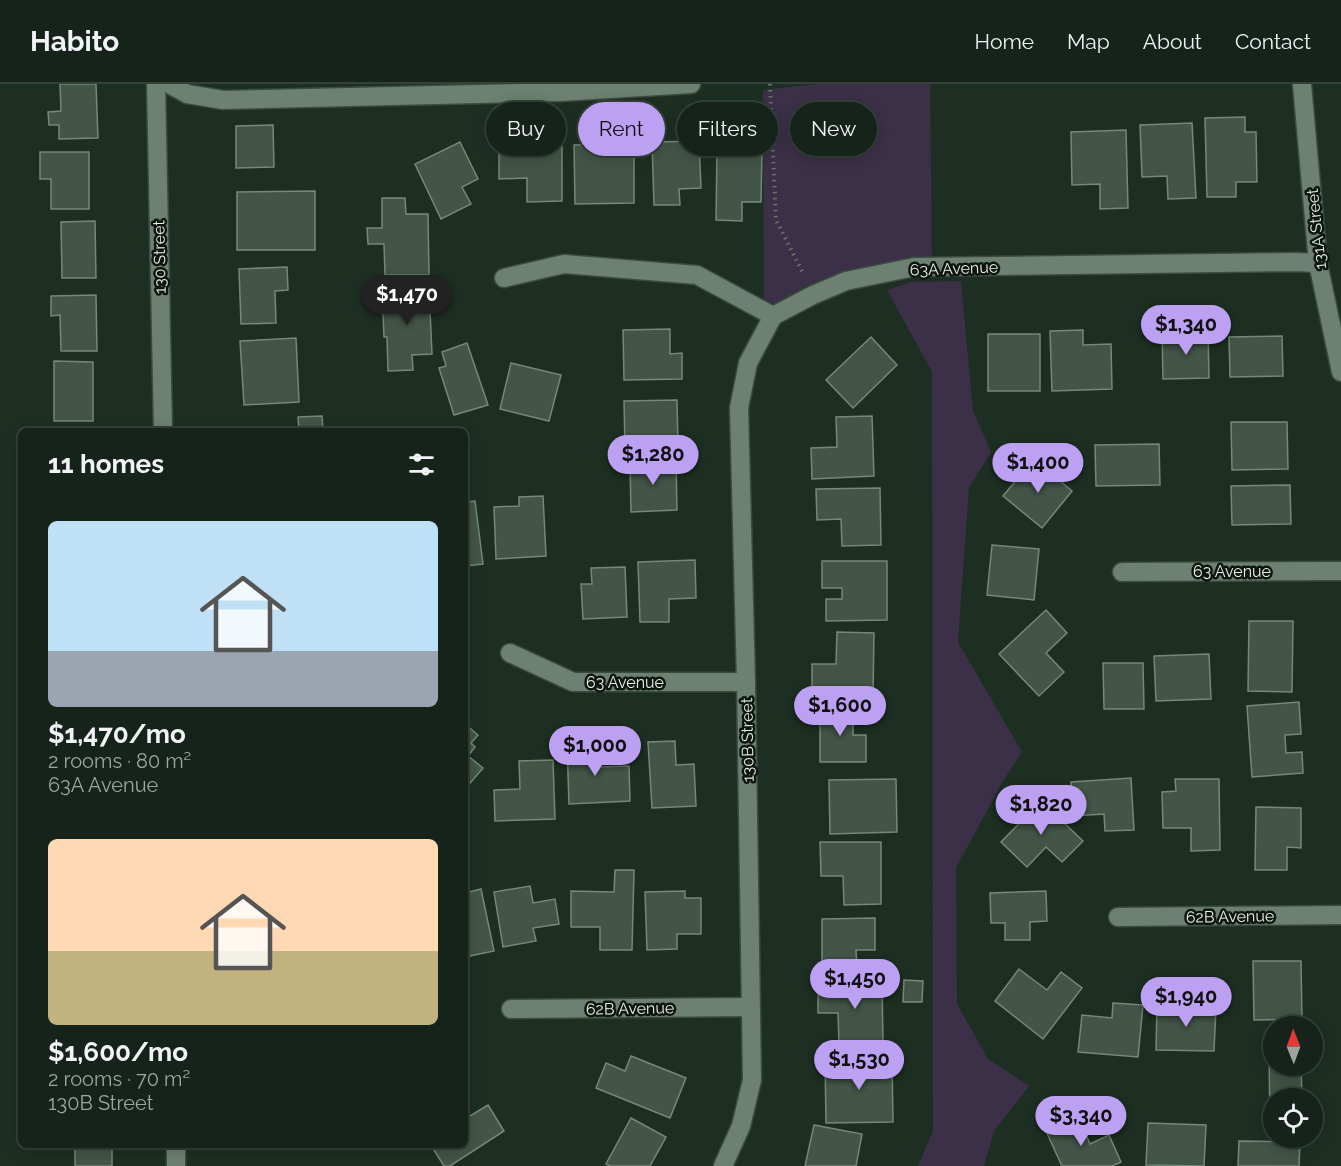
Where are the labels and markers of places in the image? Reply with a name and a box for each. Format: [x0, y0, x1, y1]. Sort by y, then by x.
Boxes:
pin: $1,470 [358, 275, 456, 326]
pin: $1,340 [1137, 305, 1235, 356]
pin: $1,280 [604, 435, 702, 486]
pin: $1,400 [989, 443, 1087, 494]
pin: $1,600 [791, 686, 889, 737]
pin: $1,000 [546, 726, 644, 777]
pin: $1,820 [992, 785, 1090, 836]
pin: $1,450 [806, 959, 904, 1010]
pin: $1,940 [1137, 977, 1235, 1028]
pin: $1,530 [810, 1040, 908, 1091]
pin: $3,340 [1032, 1096, 1130, 1147]

